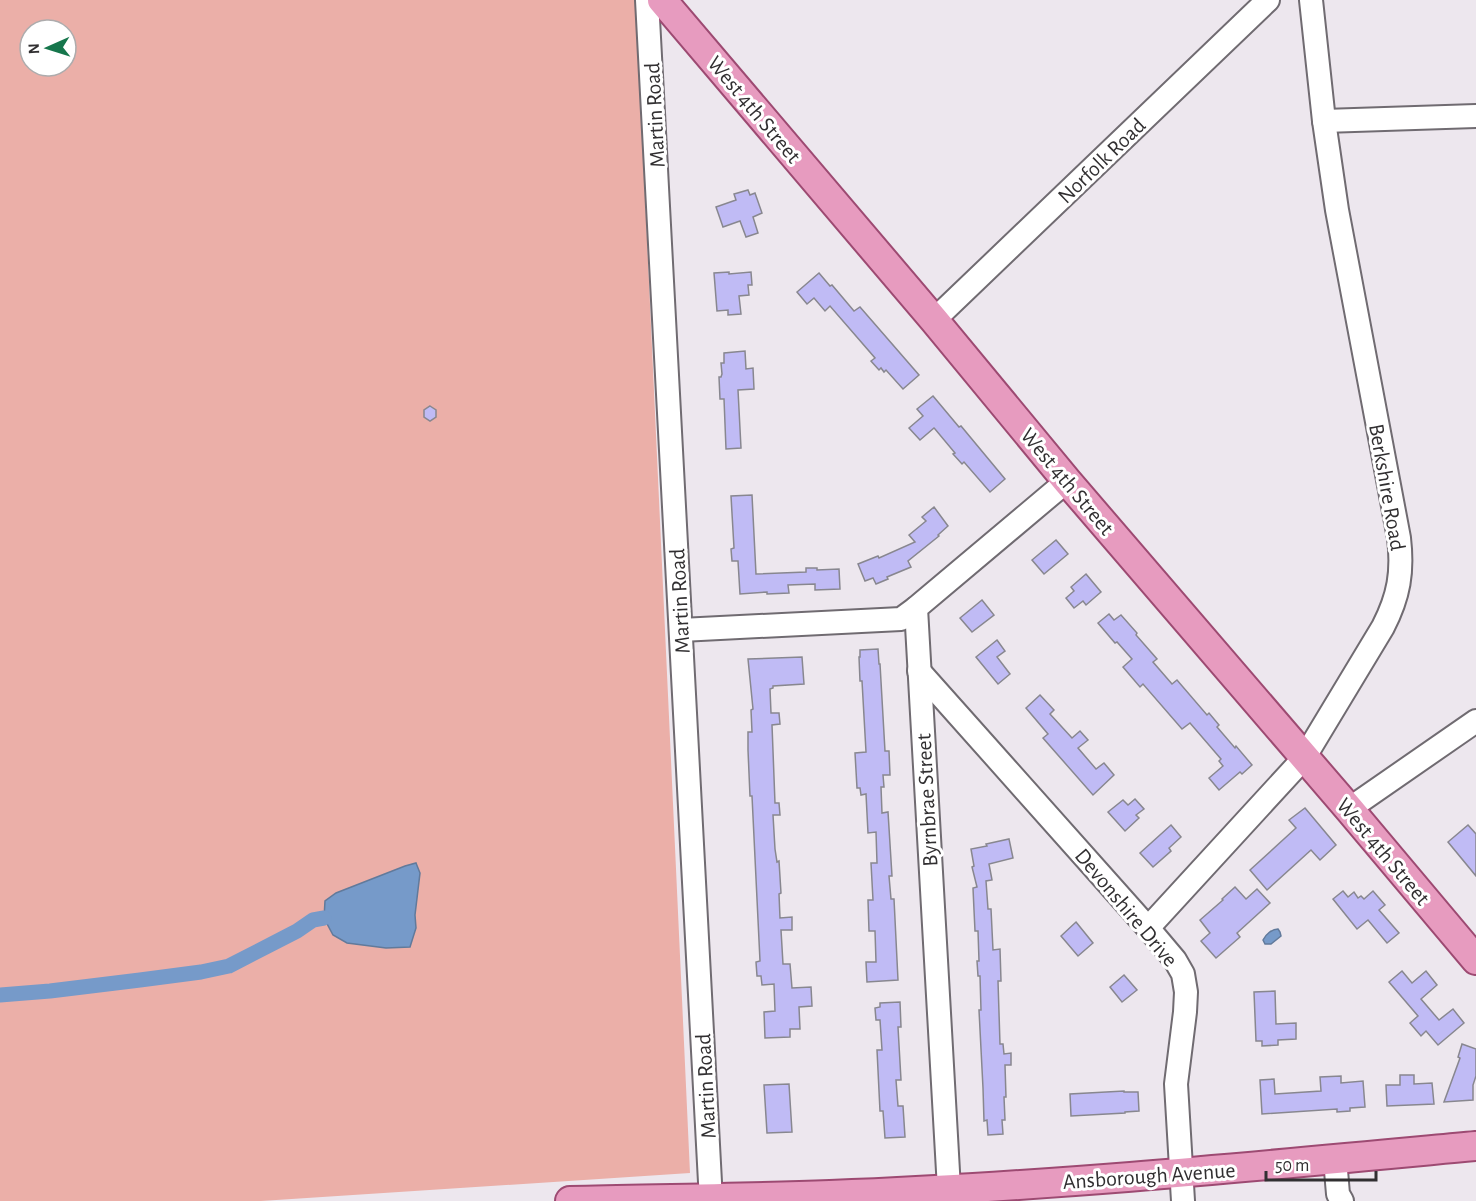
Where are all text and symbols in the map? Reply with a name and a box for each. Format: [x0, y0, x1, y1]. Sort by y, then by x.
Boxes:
north arrow [18, 18, 78, 78]
text: N [26, 43, 42, 55]
street label: West 4th Street [703, 52, 805, 167]
street label: Martin Road [641, 62, 669, 168]
street label: Norfolk Road [1054, 114, 1150, 208]
street label: Berkshire Road [1365, 422, 1409, 552]
street label: West 4th Street [1016, 424, 1118, 539]
street label: Martin Road [666, 548, 694, 654]
street label: Byrnbrae Street [913, 733, 941, 867]
street label: West 4th Street [1332, 794, 1434, 909]
street label: Devonshire Drive [1071, 844, 1182, 971]
street label: Martin Road [692, 1033, 720, 1139]
scale bar [1266, 1144, 1376, 1182]
text: 50 m [1275, 1157, 1309, 1175]
street label: Ansborough Avenue [1062, 1159, 1236, 1193]

